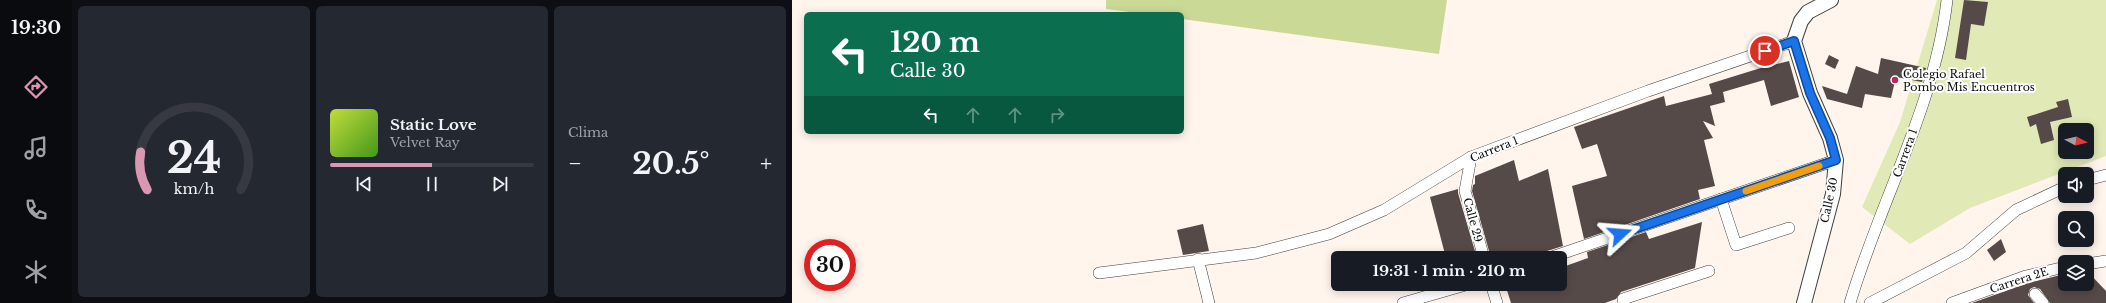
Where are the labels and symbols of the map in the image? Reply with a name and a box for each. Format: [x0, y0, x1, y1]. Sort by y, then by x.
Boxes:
pin [1748, 34, 1782, 68]
place label: Colegio Rafael Pombo Mis Encuentros [1903, 67, 2035, 94]
marker: Colegio Rafael Pombo Mis Encuentros [1890, 75, 1900, 85]
north arrow [2058, 123, 2094, 159]
street label: Carrera 1 [1890, 127, 1920, 179]
street label: Carrera 1 [1468, 133, 1520, 165]
street label: Calle 30 [1817, 176, 1841, 224]
street label: Calle 29 [1460, 196, 1486, 244]
position arrow [1599, 213, 1641, 255]
speed limit sign: 30 [804, 239, 856, 291]
street label: Carrera 2E [1988, 264, 2050, 296]

